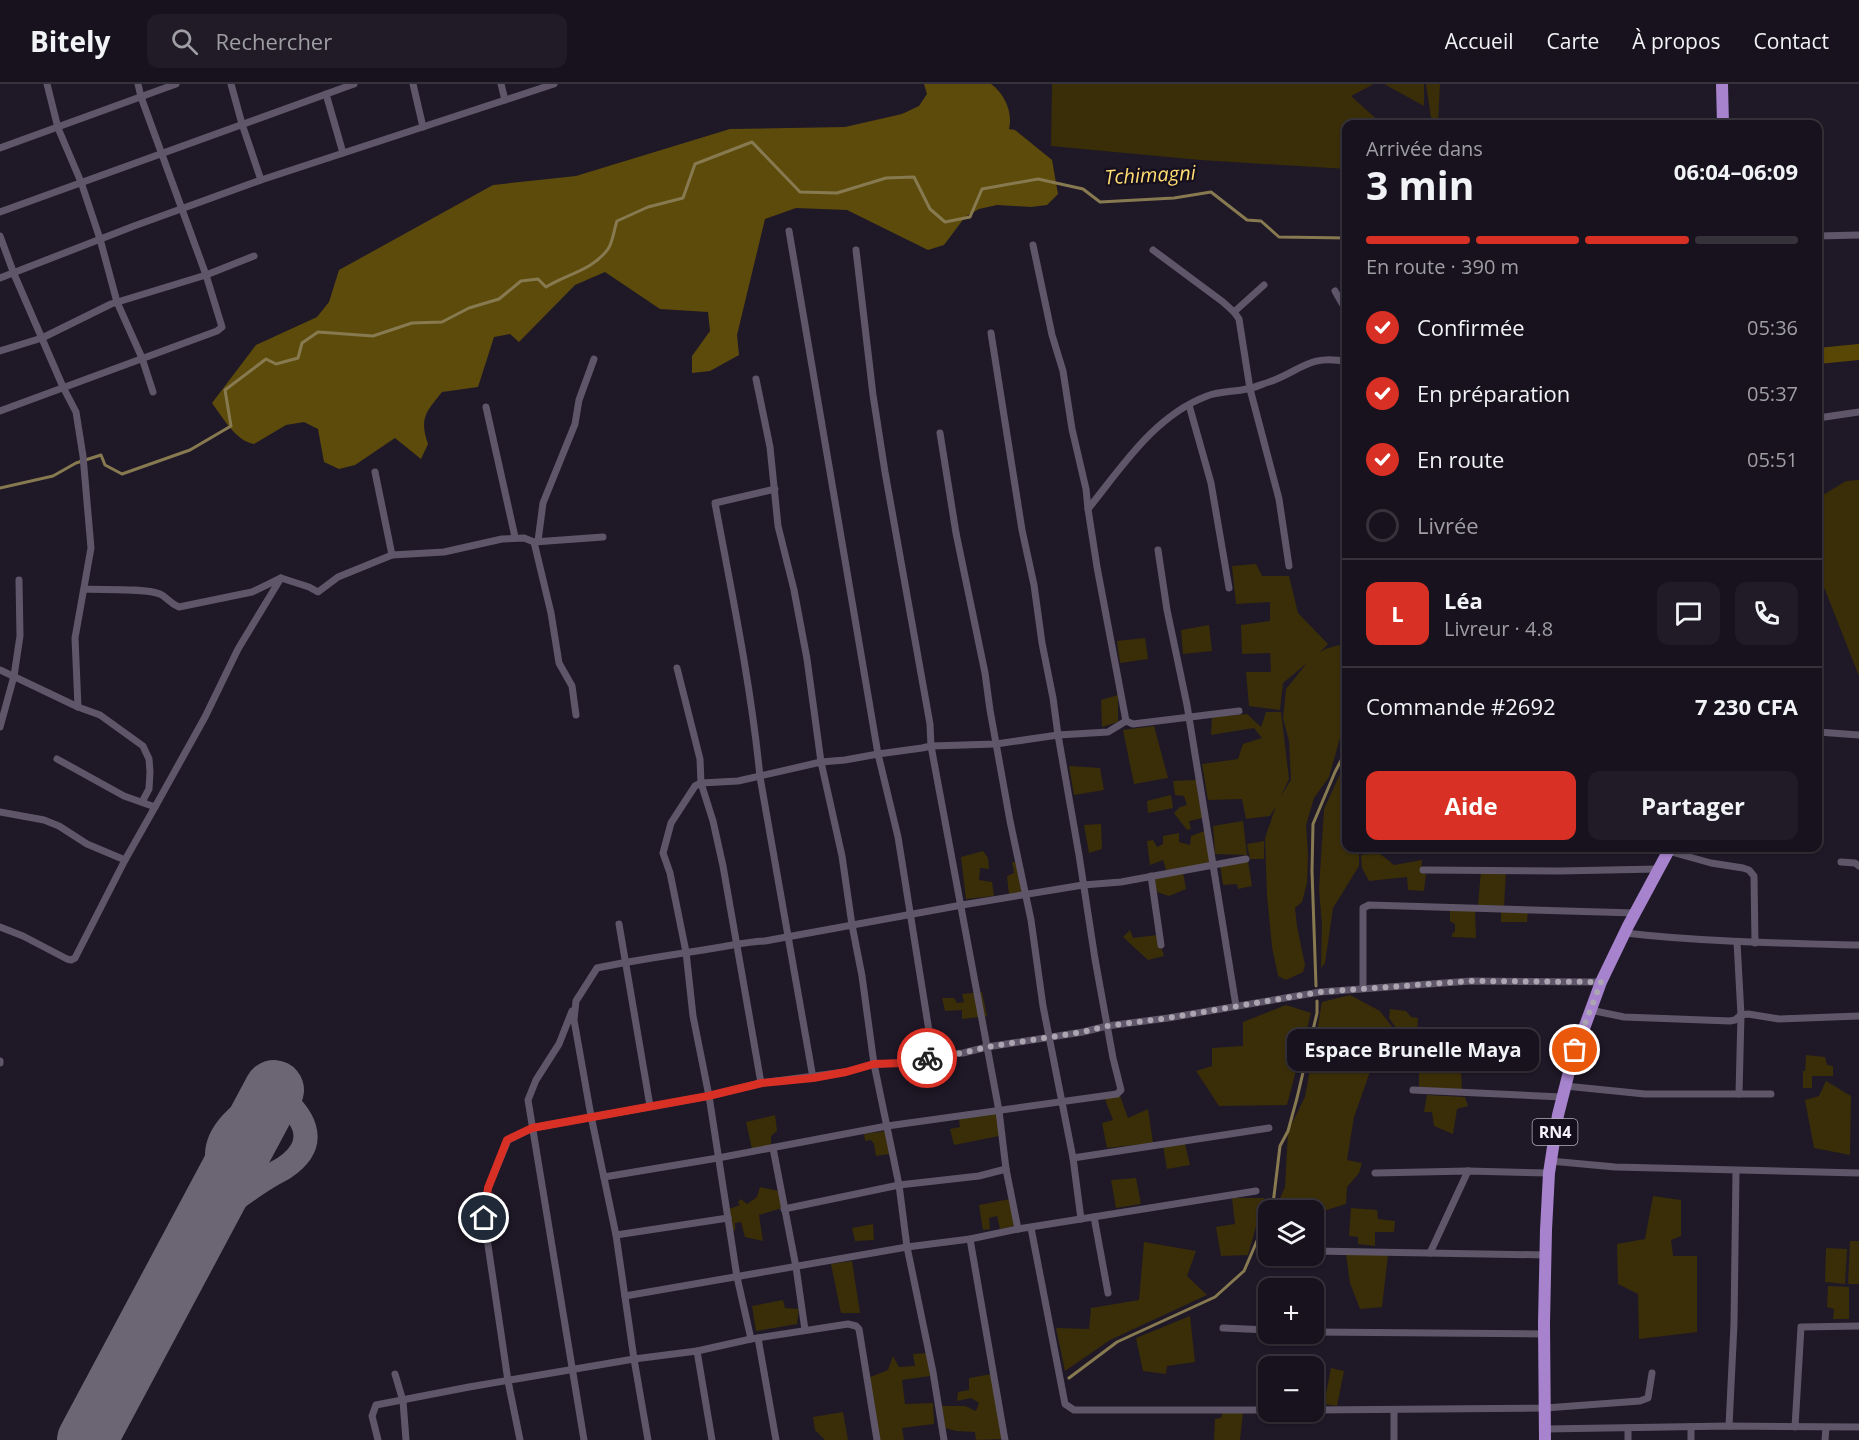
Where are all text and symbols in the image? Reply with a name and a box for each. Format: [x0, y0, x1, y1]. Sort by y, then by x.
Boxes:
search box [147, 14, 567, 68]
text: Bitely [30, 22, 111, 60]
icon: search [168, 25, 201, 58]
text: Rechercher [216, 26, 332, 56]
text: Accueil [1445, 27, 1513, 55]
text: Carte [1546, 27, 1599, 55]
text: À propos [1632, 27, 1721, 55]
text: Contact [1754, 27, 1829, 55]
text: Arrivée dans [1366, 135, 1483, 162]
text: 06:04–06:09 [1674, 156, 1798, 186]
text: 3 min [1366, 158, 1474, 211]
water label: Tchimagni [1104, 159, 1197, 190]
text: En route · 390 m [1366, 253, 1519, 280]
icon: check [1366, 311, 1399, 344]
text: Confirmée [1417, 312, 1525, 342]
text: 05:36 [1747, 314, 1798, 341]
icon: check [1366, 377, 1399, 410]
text: En préparation [1417, 378, 1570, 408]
text: 05:37 [1747, 380, 1798, 407]
icon: check [1366, 443, 1399, 476]
text: En route [1417, 444, 1504, 474]
text: 05:51 [1747, 446, 1798, 473]
text: Livrée [1417, 510, 1479, 540]
button: chat [1657, 582, 1720, 645]
button: phone [1735, 582, 1798, 645]
text: Léa [1444, 585, 1483, 615]
text: L [1391, 598, 1404, 628]
text: Livreur · 4.8 [1444, 615, 1553, 642]
text: Commande #2692 [1366, 691, 1556, 721]
text: 7 230 CFA [1695, 691, 1798, 721]
button: Aide [1366, 771, 1576, 840]
button: Partager [1588, 771, 1798, 840]
pin [1549, 1024, 1600, 1075]
courier [897, 1028, 957, 1088]
callout: Espace Brunelle Maya [1287, 1029, 1539, 1071]
icon: bag [1558, 1033, 1591, 1066]
text: Espace Brunelle Maya [1304, 1036, 1522, 1063]
icon: bike [911, 1042, 944, 1075]
road number: RN4 [1532, 1119, 1578, 1145]
pin [458, 1192, 509, 1243]
map controls [1258, 1200, 1324, 1422]
button: layers [1258, 1200, 1324, 1266]
icon: home [467, 1201, 500, 1234]
button: + [1258, 1278, 1324, 1344]
button: − [1258, 1356, 1324, 1422]

